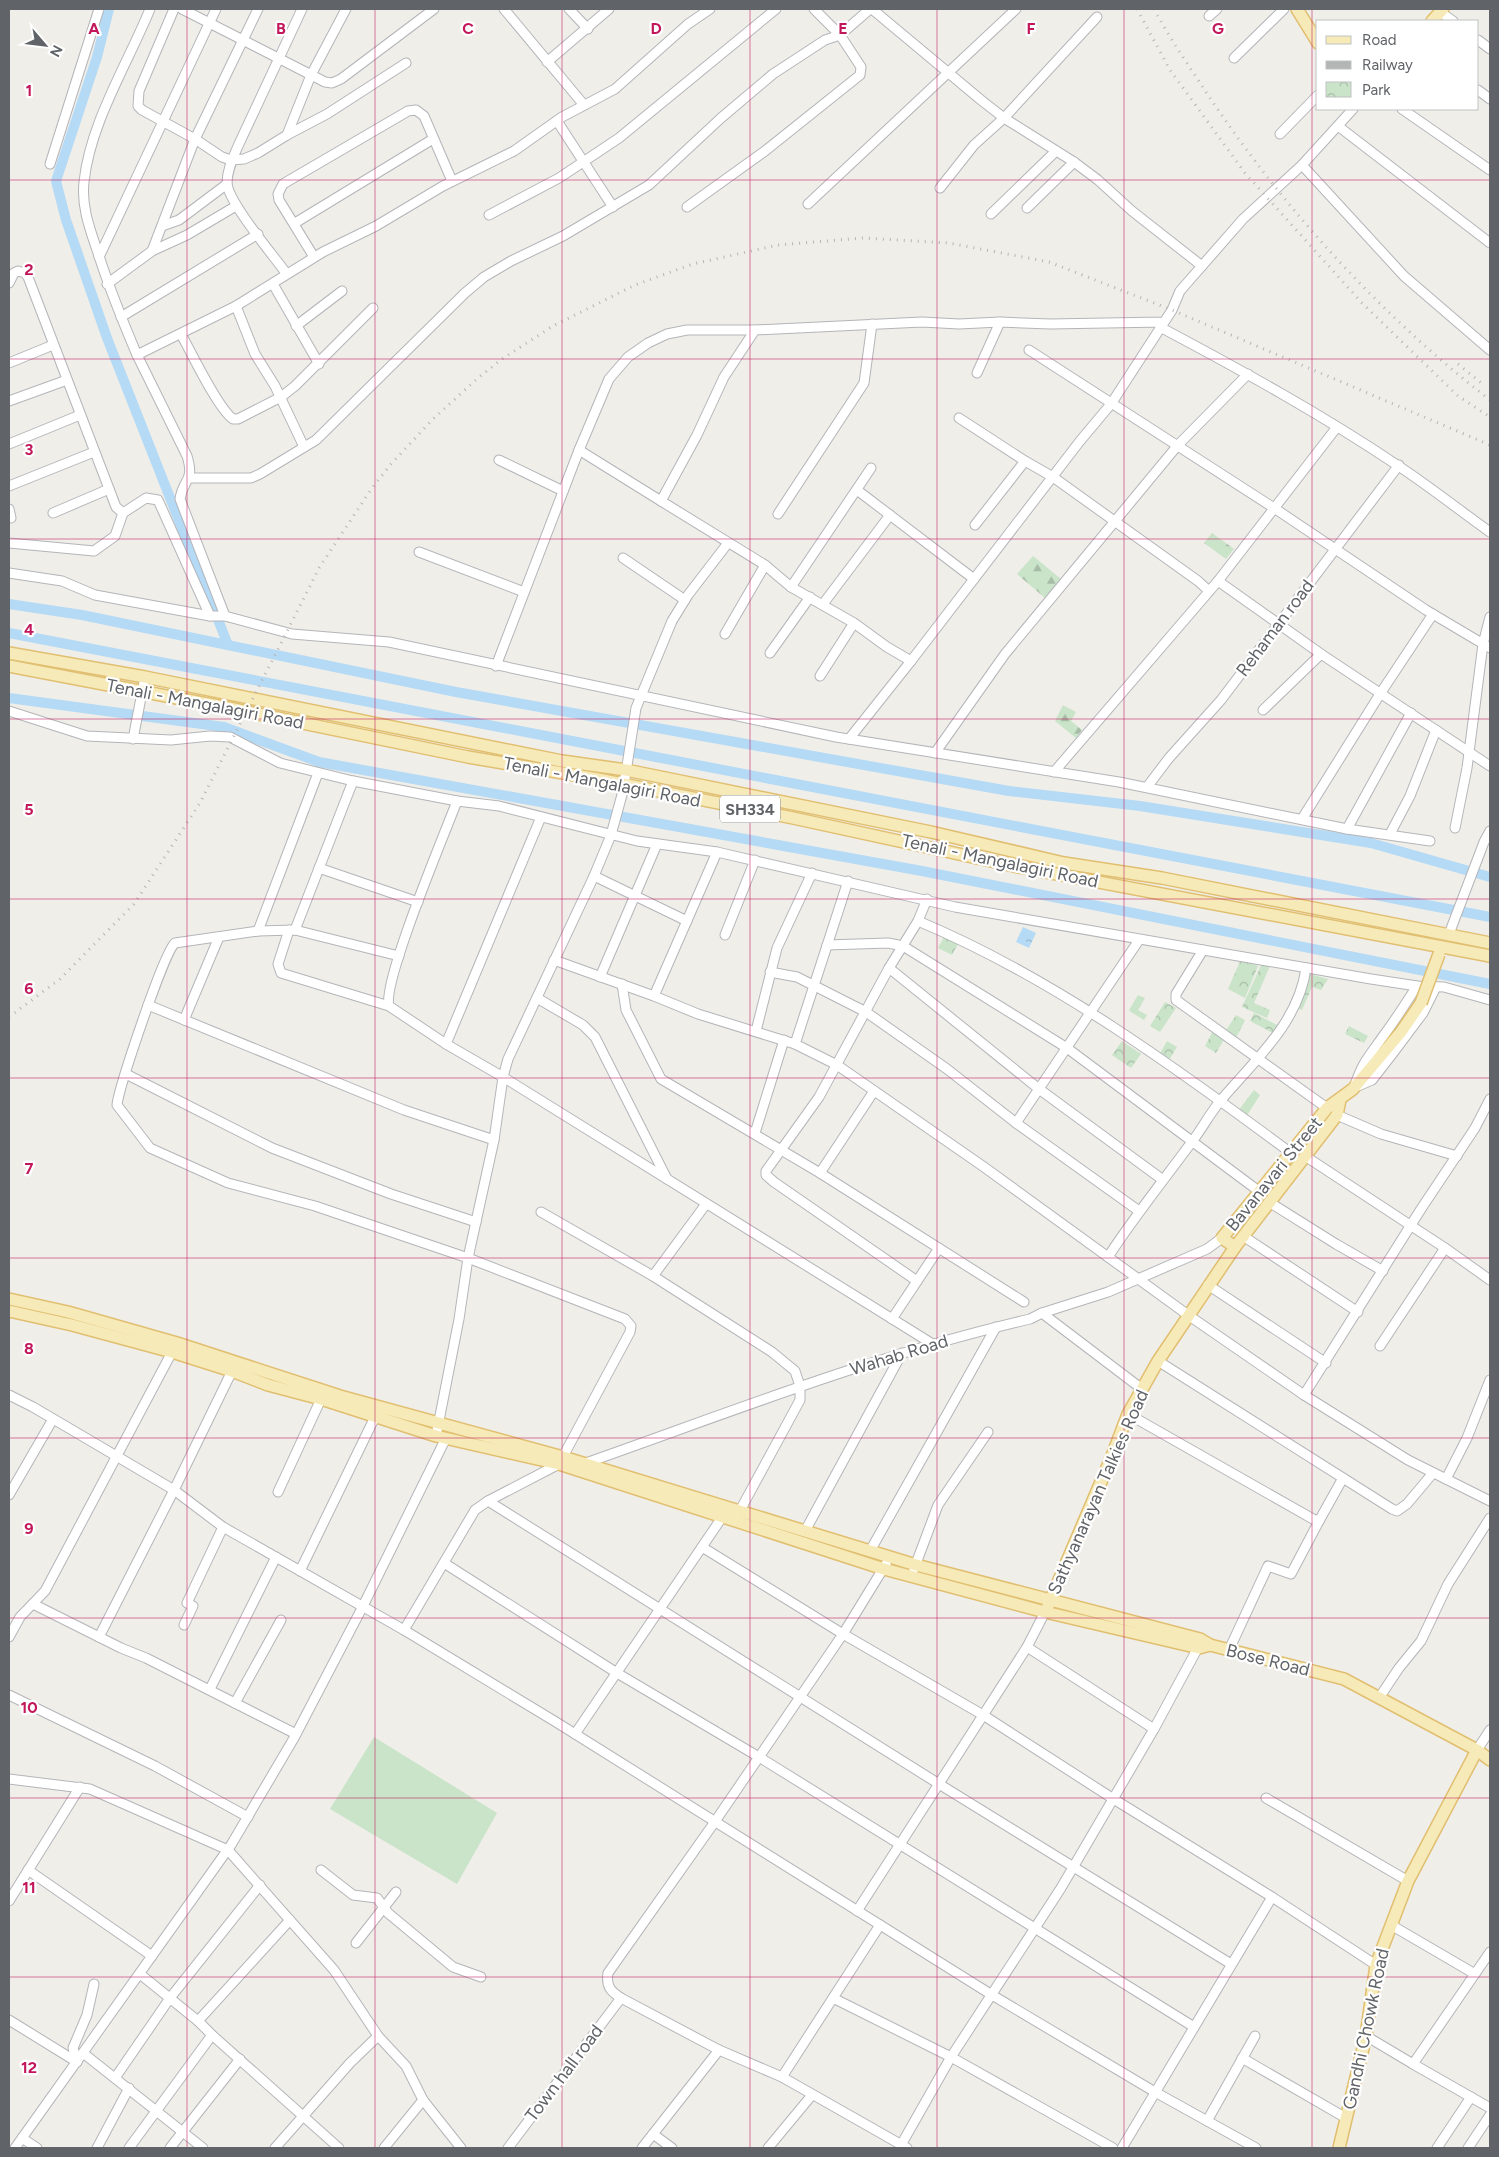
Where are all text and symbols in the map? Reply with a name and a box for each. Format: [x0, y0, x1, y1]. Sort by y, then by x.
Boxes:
text: A [88, 19, 100, 38]
text: B [276, 19, 286, 38]
text: C [462, 19, 474, 38]
text: D [650, 19, 662, 38]
text: E [838, 19, 848, 38]
text: F [1027, 19, 1036, 38]
text: G [1212, 19, 1224, 38]
north arrow [20, 20, 70, 70]
legend [1316, 20, 1479, 110]
text: Road [1362, 31, 1397, 49]
text: N [46, 42, 66, 60]
text: Railway [1362, 56, 1413, 74]
text: 1 [26, 81, 32, 100]
text: Park [1362, 81, 1391, 99]
text: 2 [24, 260, 34, 279]
text: 3 [25, 440, 34, 459]
street label: Rehaman road [1231, 575, 1319, 681]
text: 4 [24, 620, 34, 639]
street label: Tenali - Mangalagiri Road [104, 674, 306, 734]
street label: Tenali - Mangalagiri Road [501, 752, 703, 812]
road number: SH334 [720, 796, 780, 822]
text: 5 [24, 800, 34, 819]
street label: Tenali - Mangalagiri Road [900, 829, 1100, 893]
text: 6 [24, 979, 34, 998]
street label: Bavanavari Street [1221, 1112, 1327, 1236]
text: 7 [25, 1159, 34, 1178]
street label: Wahab Road [847, 1330, 951, 1380]
text: 8 [24, 1339, 34, 1358]
street label: Sathyanarayan Talkies Road [1043, 1386, 1153, 1598]
text: 9 [24, 1519, 34, 1538]
street label: Bose Road [1224, 1639, 1312, 1681]
text: 10 [20, 1698, 38, 1717]
text: 11 [22, 1878, 36, 1897]
street label: Gandhi Chowk Road [1338, 1946, 1394, 2112]
street label: Town hall road [520, 2020, 608, 2126]
text: 12 [21, 2058, 37, 2077]

